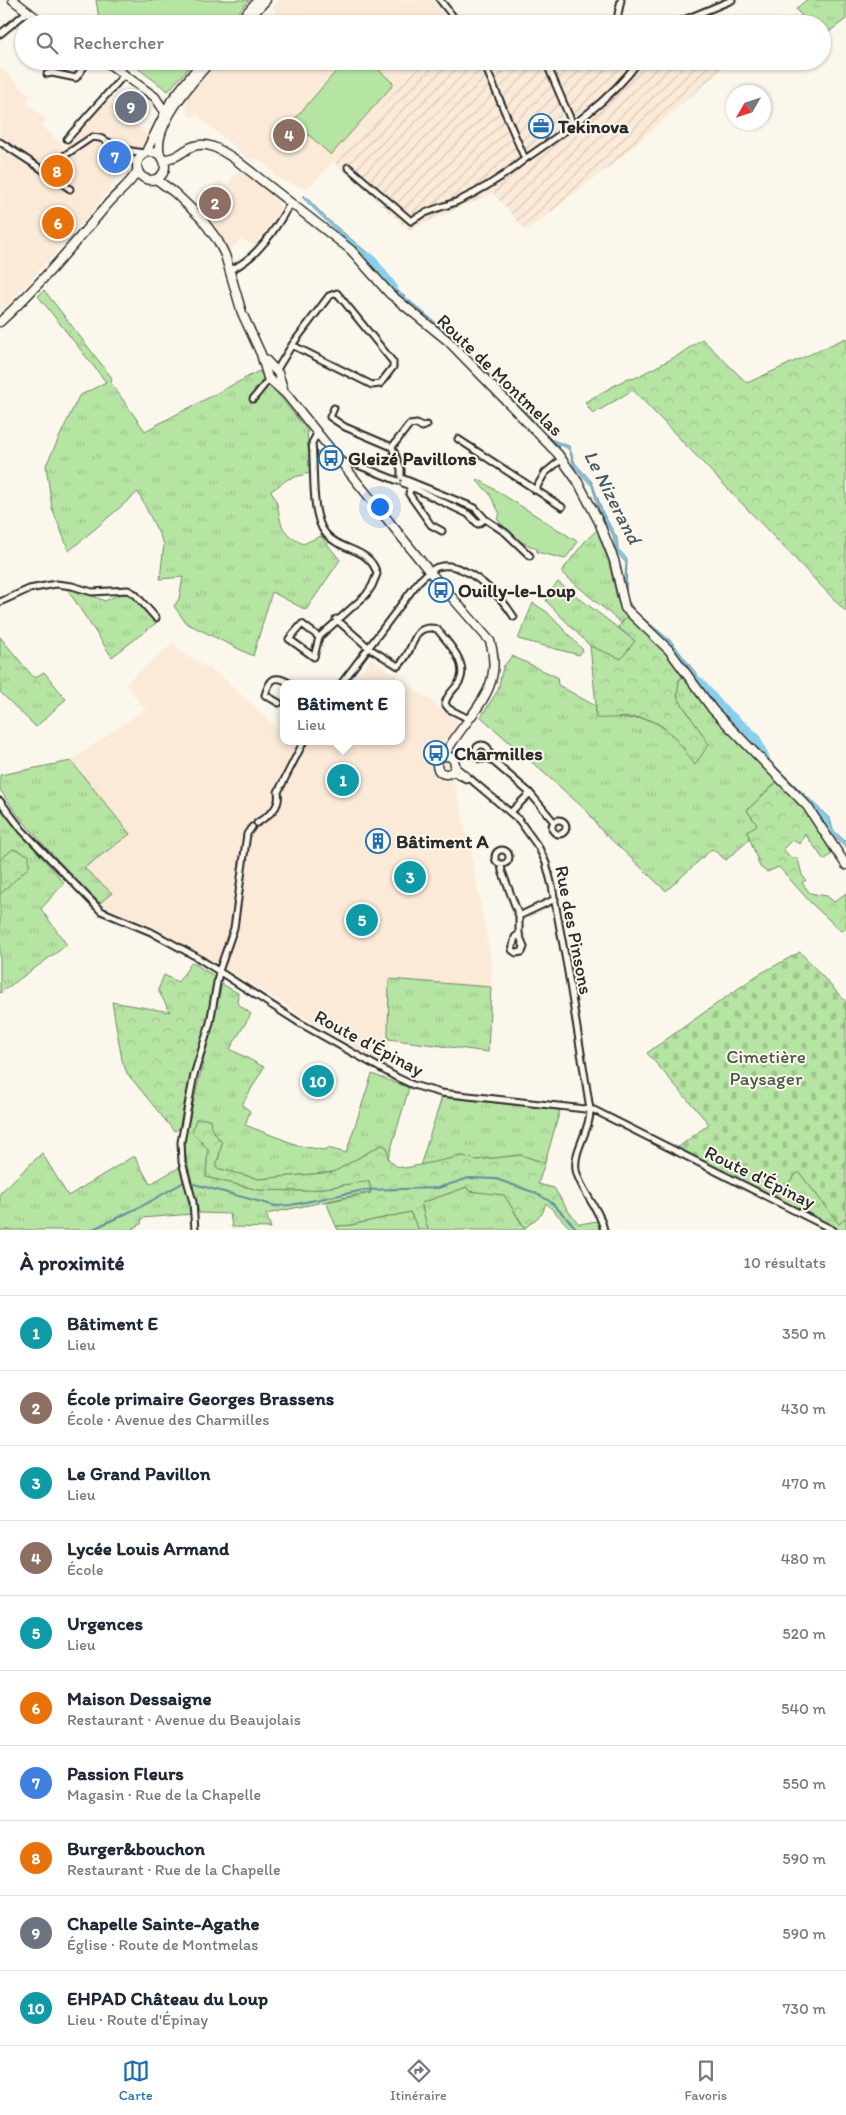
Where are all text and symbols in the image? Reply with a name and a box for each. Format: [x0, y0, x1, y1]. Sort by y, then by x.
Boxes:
search box [15, 15, 831, 70]
icon: search [33, 29, 61, 57]
text: Rechercher [73, 31, 164, 54]
north arrow [726, 85, 771, 130]
pin: 9 [115, 88, 147, 126]
office icon: Tekinova [528, 113, 554, 139]
place label: Tekinova [557, 115, 630, 138]
pin: 4 [273, 116, 305, 154]
pin: 7 [99, 138, 131, 176]
pin: 8 [41, 152, 73, 190]
pin: 2 [199, 184, 231, 222]
pin: 6 [42, 204, 74, 242]
street label: Route de Montmelas [432, 309, 568, 441]
bus stop icon: Gleizé Pavillons [318, 445, 344, 471]
water label: Le Nizerand [579, 446, 648, 550]
place label: Gleizé Pavillons [348, 447, 477, 470]
your location [367, 494, 393, 520]
bus stop icon: Ouilly-le-Loup [428, 577, 454, 603]
place label: Ouilly-le-Loup [458, 579, 576, 602]
popup [280, 680, 405, 745]
text: Bâtiment E [297, 692, 388, 715]
text: Lieu [297, 715, 326, 734]
bus stop icon: Charmilles [423, 740, 449, 766]
place label: Charmilles [454, 742, 543, 765]
pin: 1 [327, 761, 359, 799]
building icon: Bâtiment A [365, 828, 391, 854]
place label: Bâtiment A [396, 830, 490, 853]
pin: 3 [394, 858, 426, 896]
street label: Rue des Pinsons [550, 864, 598, 996]
pin: 5 [346, 901, 378, 939]
street label: Route d'Épinay [311, 1005, 428, 1081]
park label: Cimetière Paysager [726, 1045, 806, 1090]
pin: 10 [302, 1062, 334, 1100]
street label: Route d'Épinay [701, 1140, 819, 1214]
text: À proximité [20, 1250, 125, 1275]
text: 10 résultats [744, 1253, 826, 1272]
text: Bâtiment E [67, 1312, 158, 1335]
text: 1 [32, 1324, 40, 1343]
text: 350 m [782, 1324, 826, 1343]
text: Lieu [67, 1335, 96, 1354]
text: École primaire Georges Brassens [67, 1387, 334, 1410]
text: 2 [32, 1399, 40, 1418]
text: 430 m [781, 1399, 826, 1418]
text: École · Avenue des Charmilles [67, 1410, 269, 1429]
text: Le Grand Pavillon [67, 1462, 210, 1485]
text: 3 [32, 1474, 40, 1493]
text: 470 m [782, 1474, 826, 1493]
text: Lieu [67, 1485, 96, 1504]
text: Lycée Louis Armand [67, 1537, 229, 1560]
text: 4 [31, 1549, 41, 1568]
text: 480 m [781, 1549, 826, 1568]
text: École [67, 1560, 104, 1579]
text: Urgences [67, 1612, 143, 1635]
text: 5 [32, 1624, 40, 1643]
text: 520 m [782, 1624, 826, 1643]
text: Lieu [67, 1635, 96, 1654]
text: Maison Dessaigne [67, 1687, 212, 1710]
text: 6 [32, 1699, 40, 1718]
text: 540 m [781, 1699, 826, 1718]
text: Restaurant · Avenue du Beaujolais [67, 1710, 301, 1729]
text: Passion Fleurs [67, 1762, 184, 1785]
text: 7 [32, 1774, 40, 1793]
text: 550 m [782, 1774, 826, 1793]
text: Magasin · Rue de la Chapelle [67, 1785, 261, 1804]
text: Burger&bouchon [67, 1837, 205, 1860]
text: 8 [32, 1849, 40, 1868]
text: 590 m [782, 1849, 826, 1868]
text: Restaurant · Rue de la Chapelle [67, 1860, 281, 1879]
text: Chapelle Sainte-Agathe [67, 1912, 259, 1935]
text: 9 [32, 1924, 40, 1943]
text: 590 m [782, 1924, 826, 1943]
text: Église · Route de Montmelas [67, 1935, 259, 1954]
text: EHPAD Château du Loup [67, 1987, 268, 2010]
text: 10 [27, 1999, 45, 2018]
text: 730 m [782, 1999, 826, 2018]
text: Lieu · Route d'Épinay [67, 2010, 208, 2029]
tab: Carte [119, 2057, 153, 2104]
tab: Itinéraire [390, 2057, 447, 2104]
tab: Favoris [684, 2057, 727, 2104]

